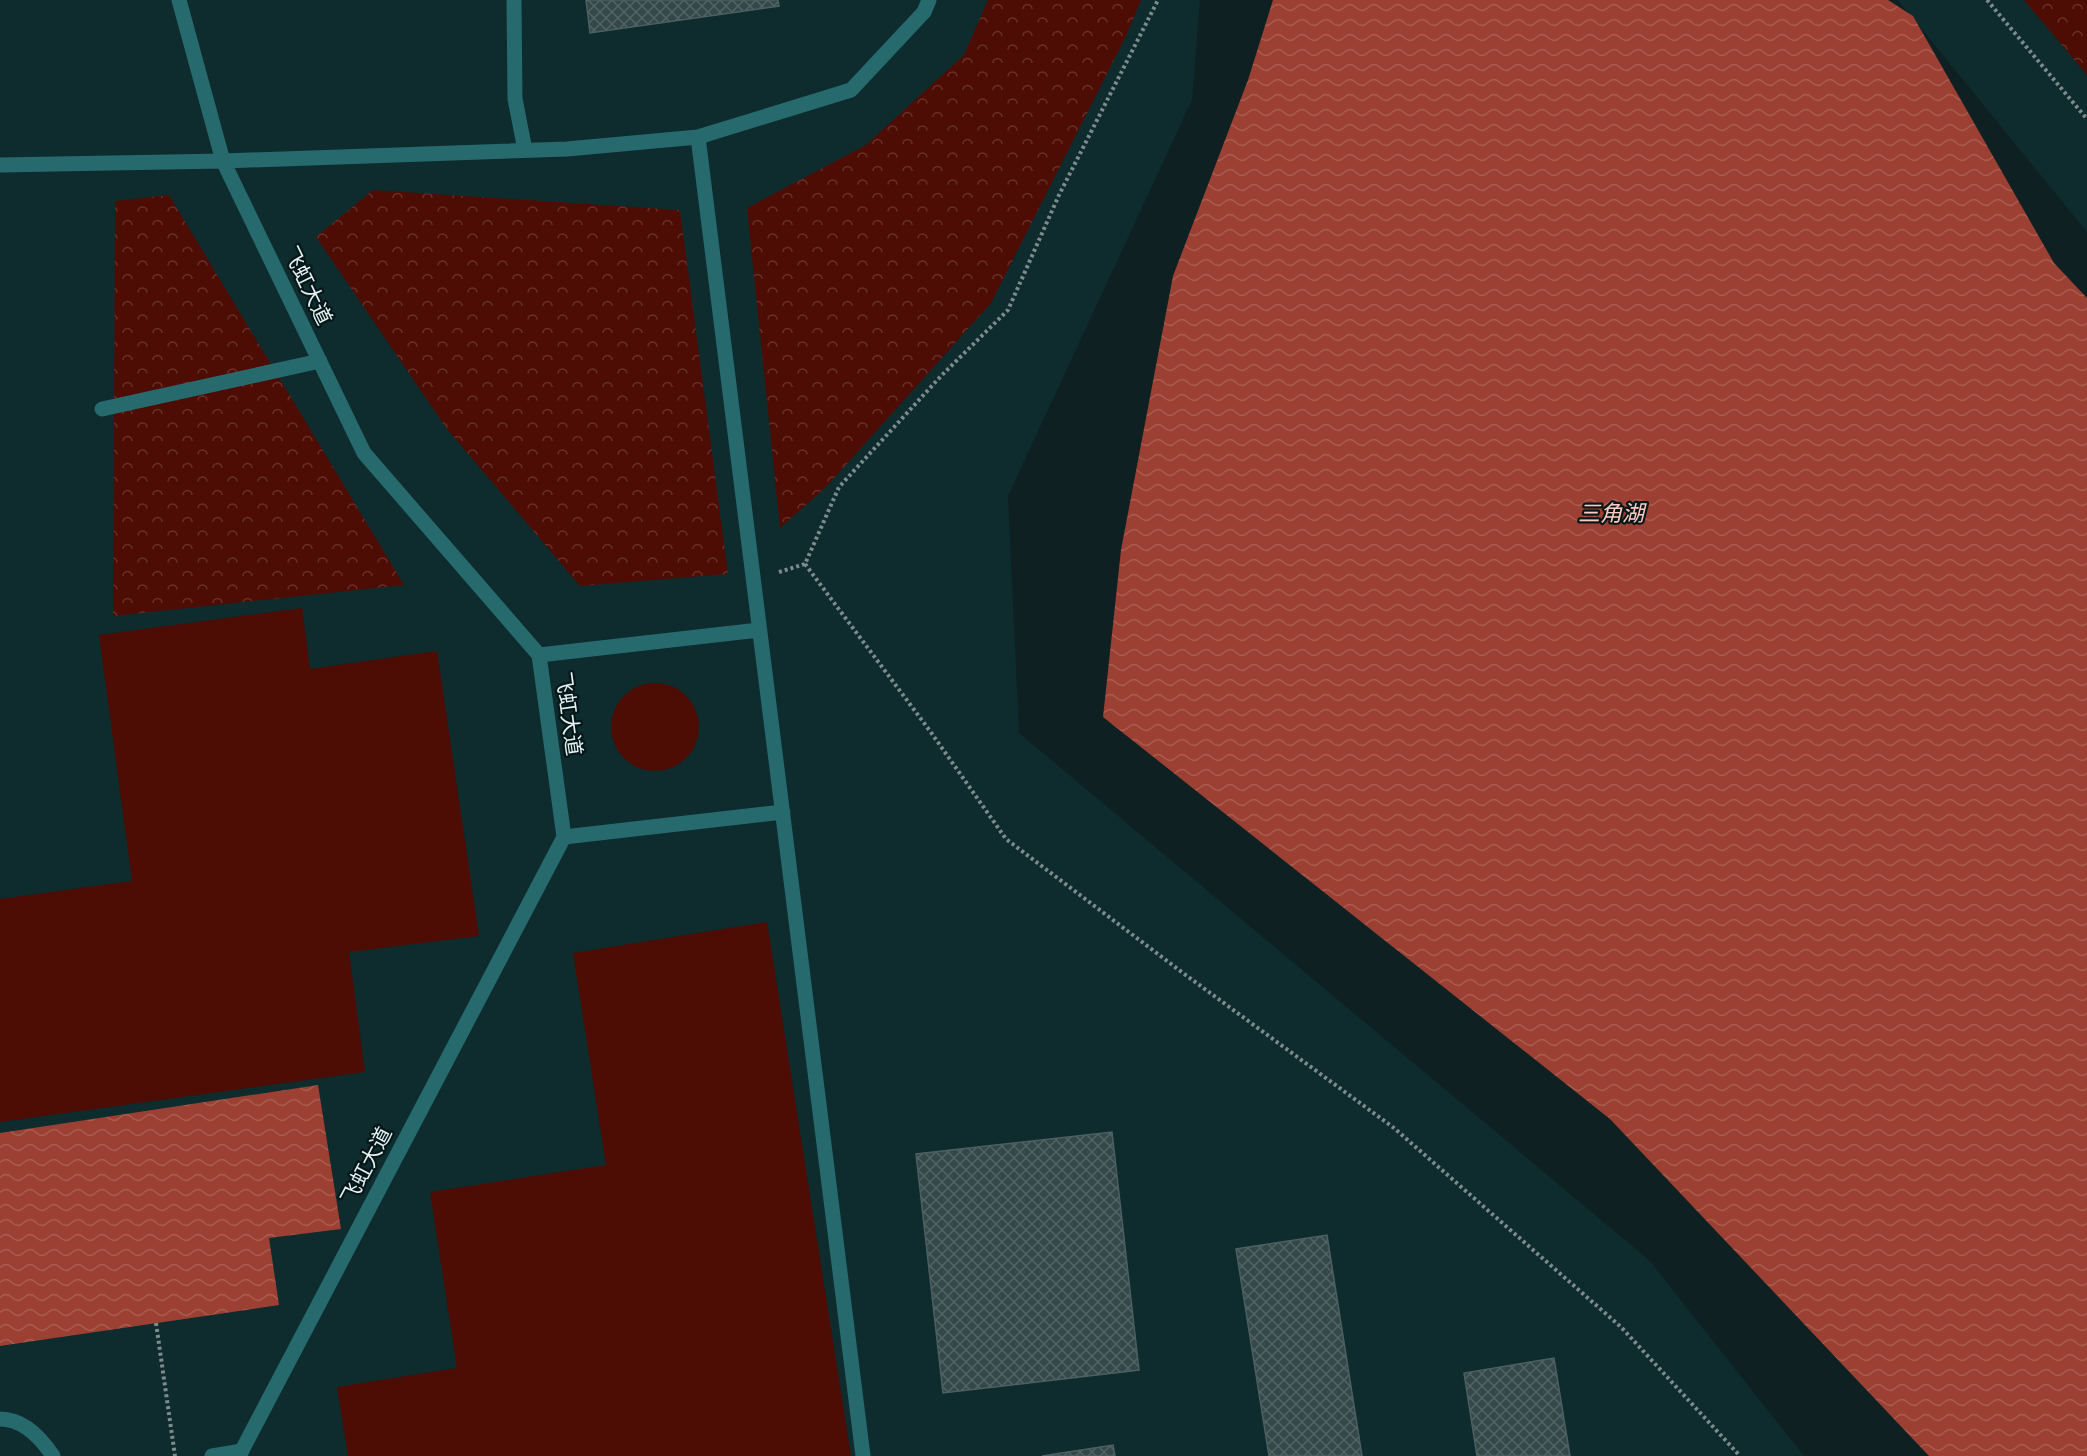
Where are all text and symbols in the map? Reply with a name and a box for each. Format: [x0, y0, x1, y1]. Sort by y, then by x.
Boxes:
street label: 飞虹大道 [279, 243, 336, 328]
water label: 三角湖 [1578, 502, 1647, 525]
street label: 飞虹大道 [552, 671, 585, 757]
street label: 飞虹大道 [337, 1124, 396, 1208]

